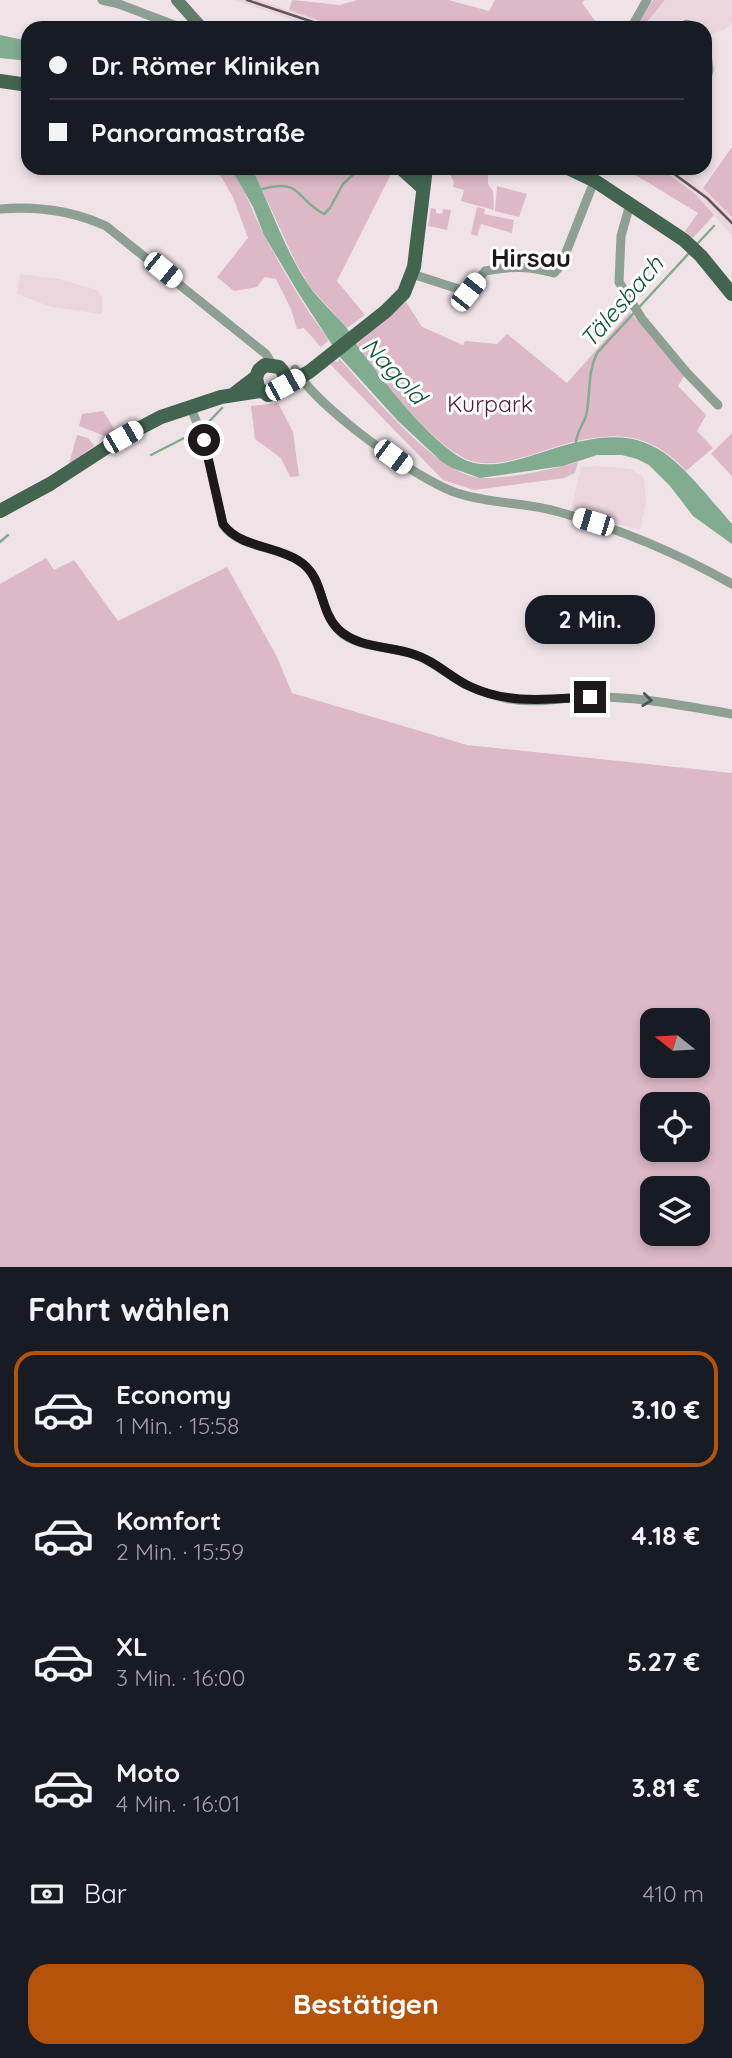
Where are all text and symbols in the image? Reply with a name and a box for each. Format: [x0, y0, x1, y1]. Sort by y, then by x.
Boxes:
text: Dr. Römer Kliniken [91, 49, 320, 82]
text: Panoramastraße [91, 116, 305, 149]
district label: Hirsau [491, 241, 571, 274]
car [141, 249, 186, 291]
water label: Tälesbach [573, 249, 670, 353]
car [447, 269, 490, 315]
water label: Nagold [356, 331, 436, 413]
car [262, 366, 309, 404]
park label: Kurpark [447, 389, 533, 418]
car [100, 417, 147, 457]
route start [188, 424, 220, 456]
car [370, 436, 417, 478]
car [570, 506, 617, 538]
callout: 2 Min. [525, 596, 655, 644]
text: 2 Min. [558, 605, 622, 634]
route end [574, 681, 606, 713]
one-way arrow [641, 692, 653, 707]
north arrow [640, 1008, 710, 1078]
map controls [640, 1008, 710, 1246]
button: locate [640, 1092, 710, 1162]
button: layers [640, 1176, 710, 1246]
text: Fahrt wählen [28, 1289, 230, 1329]
icon: car [32, 1378, 95, 1441]
text: Economy [116, 1378, 231, 1411]
text: 3.10 € [631, 1393, 700, 1426]
text: 1 Min. · 15:58 [116, 1411, 240, 1440]
icon: car [32, 1504, 95, 1567]
text: Komfort [116, 1504, 221, 1537]
text: 4.18 € [632, 1519, 700, 1552]
text: 2 Min. · 15:59 [116, 1537, 244, 1566]
icon: car [32, 1630, 95, 1693]
text: XL [116, 1630, 148, 1663]
text: 5.27 € [627, 1645, 700, 1678]
text: 3 Min. · 16:00 [116, 1663, 245, 1692]
icon: car [32, 1756, 95, 1819]
text: Moto [116, 1756, 180, 1789]
text: 3.81 € [632, 1771, 700, 1804]
text: 4 Min. · 16:01 [116, 1789, 240, 1818]
icon: cash [28, 1875, 66, 1913]
text: Bar [84, 1877, 127, 1910]
text: 410 m [643, 1879, 704, 1908]
button: Bestätigen [28, 1964, 704, 2044]

